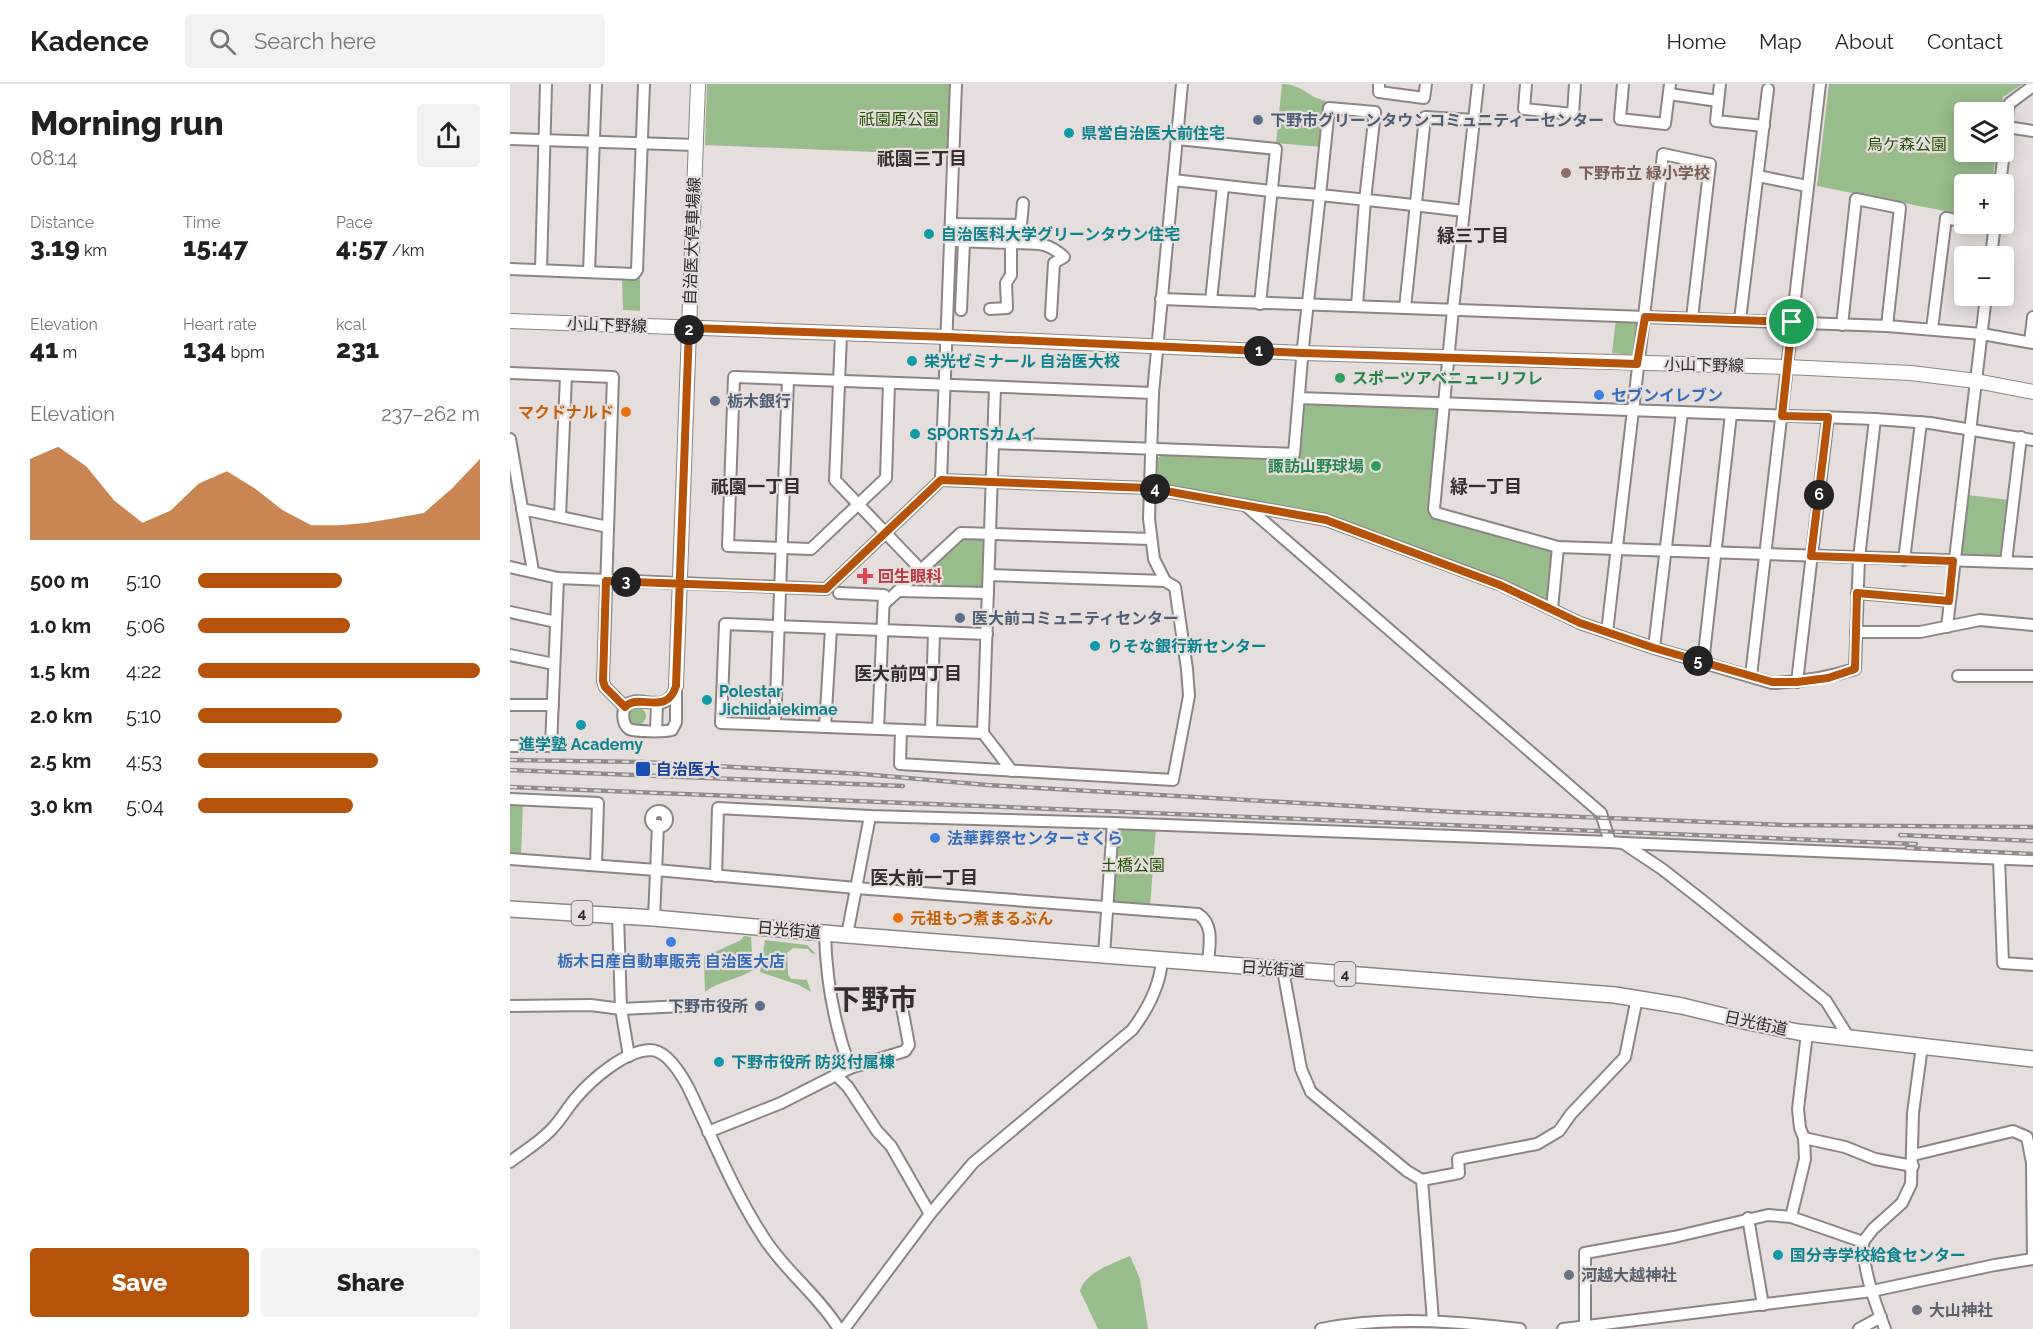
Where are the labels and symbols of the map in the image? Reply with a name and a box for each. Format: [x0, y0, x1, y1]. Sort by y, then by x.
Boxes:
park label: 祇園原公園 [859, 110, 939, 129]
place label: 下野市グリーンタウンコミュニティーセンター [1270, 111, 1604, 130]
marker: 下野市グリーンタウンコミュニティーセンター [1251, 113, 1265, 127]
place label: 県営自治医大前住宅 [1081, 124, 1225, 143]
marker: 県営自治医大前住宅 [1062, 126, 1076, 140]
park label: 烏ケ森公園 [1867, 135, 1947, 154]
district label: 祇園三丁目 [877, 148, 967, 169]
place label: 下野市立 緑小学校 [1578, 164, 1710, 183]
marker: 下野市立 緑小学校 [1559, 166, 1573, 180]
street label: 自治医大停車場線 [680, 177, 704, 305]
place label: 自治医科大学グリーンタウン住宅 [941, 225, 1180, 244]
district label: 緑三丁目 [1437, 225, 1509, 246]
marker: 自治医科大学グリーンタウン住宅 [922, 227, 936, 241]
pin [1766, 296, 1817, 347]
street label: 小山下野線 [567, 314, 647, 336]
pin: 2 [674, 315, 704, 345]
pin: 1 [1244, 336, 1274, 366]
place label: 栄光ゼミナール 自治医大校 [924, 352, 1120, 371]
marker: 栄光ゼミナール 自治医大校 [905, 354, 919, 368]
street label: 小山下野線 [1664, 355, 1744, 375]
place label: スポーツアベニューリフレ [1352, 369, 1543, 388]
marker: スポーツアベニューリフレ [1333, 371, 1347, 385]
place label: セブンイレブン [1611, 386, 1723, 405]
marker: セブンイレブン [1592, 388, 1606, 402]
place label: 栃木銀行 [727, 392, 791, 411]
marker: 栃木銀行 [708, 394, 722, 408]
place label: マクドナルド [518, 403, 614, 422]
marker: マクドナルド [619, 405, 633, 419]
place label: SPORTSカムイ [927, 425, 1037, 444]
marker: SPORTSカムイ [908, 427, 922, 441]
place label: 諏訪山野球場 [1268, 457, 1364, 476]
marker: 諏訪山野球場 [1369, 459, 1383, 473]
pin: 4 [1140, 474, 1170, 504]
district label: 祇園一丁目 [711, 476, 801, 497]
district label: 緑一丁目 [1450, 476, 1522, 497]
pin: 6 [1804, 480, 1834, 510]
pin: 3 [611, 567, 641, 597]
marker: 回生眼科 [856, 567, 874, 585]
place label: 回生眼科 [878, 567, 942, 586]
place label: 医大前コミュニティセンター [972, 609, 1179, 628]
marker: 医大前コミュニティセンター [953, 611, 967, 625]
place label: りそな銀行新センター [1107, 637, 1267, 656]
marker: りそな銀行新センター [1088, 639, 1102, 653]
pin: 5 [1683, 646, 1713, 676]
district label: 医大前四丁目 [854, 663, 962, 684]
place label: Polestar Jichiidaiekimae [719, 682, 838, 719]
marker: Polestar Jichiidaiekimae [700, 693, 714, 707]
marker: 進学塾 Academy [574, 718, 588, 732]
place label: 進学塾 Academy [519, 735, 643, 754]
marker: 自治医大 [634, 760, 652, 778]
place label: 自治医大 [656, 760, 720, 779]
place label: 法華葬祭センターさくら [947, 829, 1123, 848]
marker: 法華葬祭センターさくら [928, 831, 942, 845]
park label: 土橋公園 [1101, 856, 1165, 875]
district label: 医大前一丁目 [870, 867, 978, 888]
road number: 4 [572, 901, 592, 925]
place label: 元祖もつ煮まるぶん [910, 909, 1053, 928]
marker: 元祖もつ煮まるぶん [891, 911, 905, 925]
street label: 日光街道 [756, 918, 822, 942]
marker: 栃木日産自動車販売 自治医大店 [664, 935, 678, 949]
place label: 栃木日産自動車販売 自治医大店 [557, 952, 785, 971]
street label: 日光街道 [1240, 957, 1306, 981]
road number: 4 [1334, 962, 1356, 986]
district label: 下野市 [833, 983, 917, 1016]
place label: 下野市役所 [668, 997, 748, 1016]
marker: 下野市役所 [753, 999, 767, 1013]
street label: 日光街道 [1723, 1007, 1789, 1039]
place label: 下野市役所 防災付属棟 [731, 1053, 895, 1072]
marker: 下野市役所 防災付属棟 [712, 1055, 726, 1069]
place label: 国分寺学校給食センター [1790, 1246, 1966, 1265]
marker: 国分寺学校給食センター [1771, 1248, 1785, 1262]
place label: 河越大越神社 [1581, 1266, 1677, 1285]
marker: 河越大越神社 [1562, 1268, 1576, 1282]
place label: 大山神社 [1929, 1301, 1993, 1320]
marker: 大山神社 [1910, 1303, 1924, 1317]

